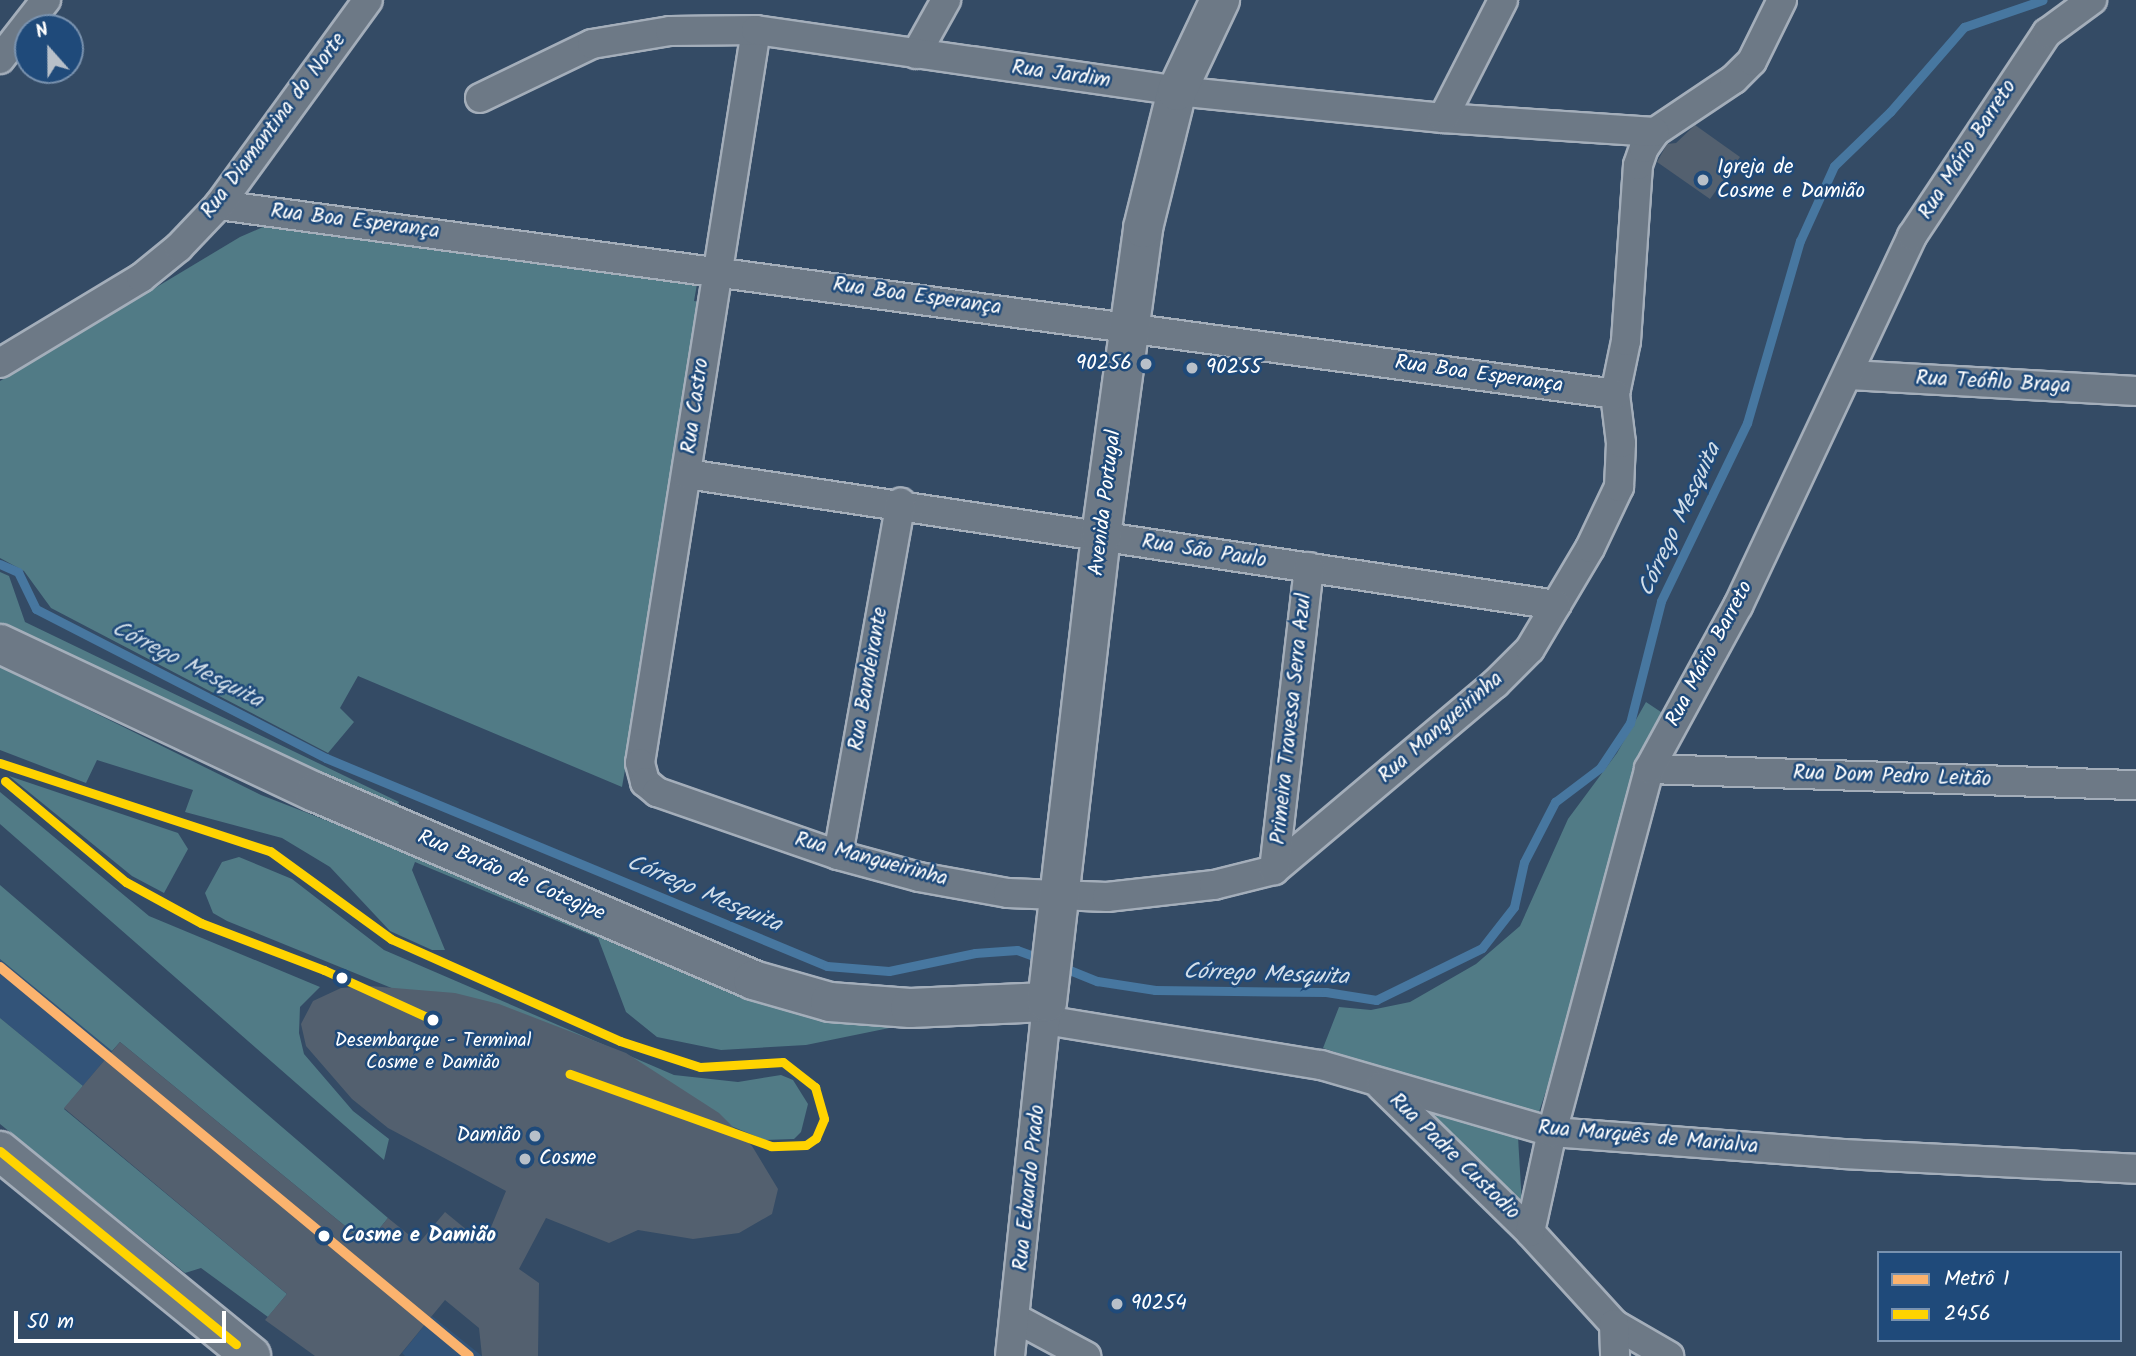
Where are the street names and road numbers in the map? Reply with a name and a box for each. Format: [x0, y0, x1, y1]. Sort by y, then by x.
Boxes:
street label: Rua Diamantina do Norte [196, 28, 352, 224]
street label: Rua Jardim [1010, 56, 1112, 94]
street label: Rua Mário Barreto [1914, 76, 2022, 224]
street label: Rua Boa Esperança [269, 199, 441, 245]
street label: Rua Boa Esperança [831, 273, 1003, 321]
street label: Rua Boa Esperança [1393, 351, 1565, 399]
street label: Rua Castro [677, 356, 715, 456]
street label: Rua Teófilo Braga [1915, 366, 2071, 400]
street label: Avenida Portugal [1085, 428, 1127, 578]
street label: Rua São Paulo [1140, 530, 1268, 574]
street label: Rua Mário Barreto [1661, 577, 1759, 731]
street label: Primeira Travessa Serra Azul [1266, 592, 1318, 846]
street label: Rua Bandeirante [844, 605, 894, 753]
street label: Rua Mangueirinha [1373, 667, 1509, 789]
street label: Rua Dom Pedro Leitão [1792, 761, 1992, 793]
street label: Rua Barão de Cotegipe [414, 825, 608, 927]
street label: Rua Mangueirinha [792, 828, 950, 892]
street label: Rua Padre Custodio [1384, 1088, 1524, 1226]
street label: Rua Eduardo Prado [1009, 1104, 1051, 1272]
street label: Rua Marquês de Marialva [1537, 1116, 1759, 1160]

